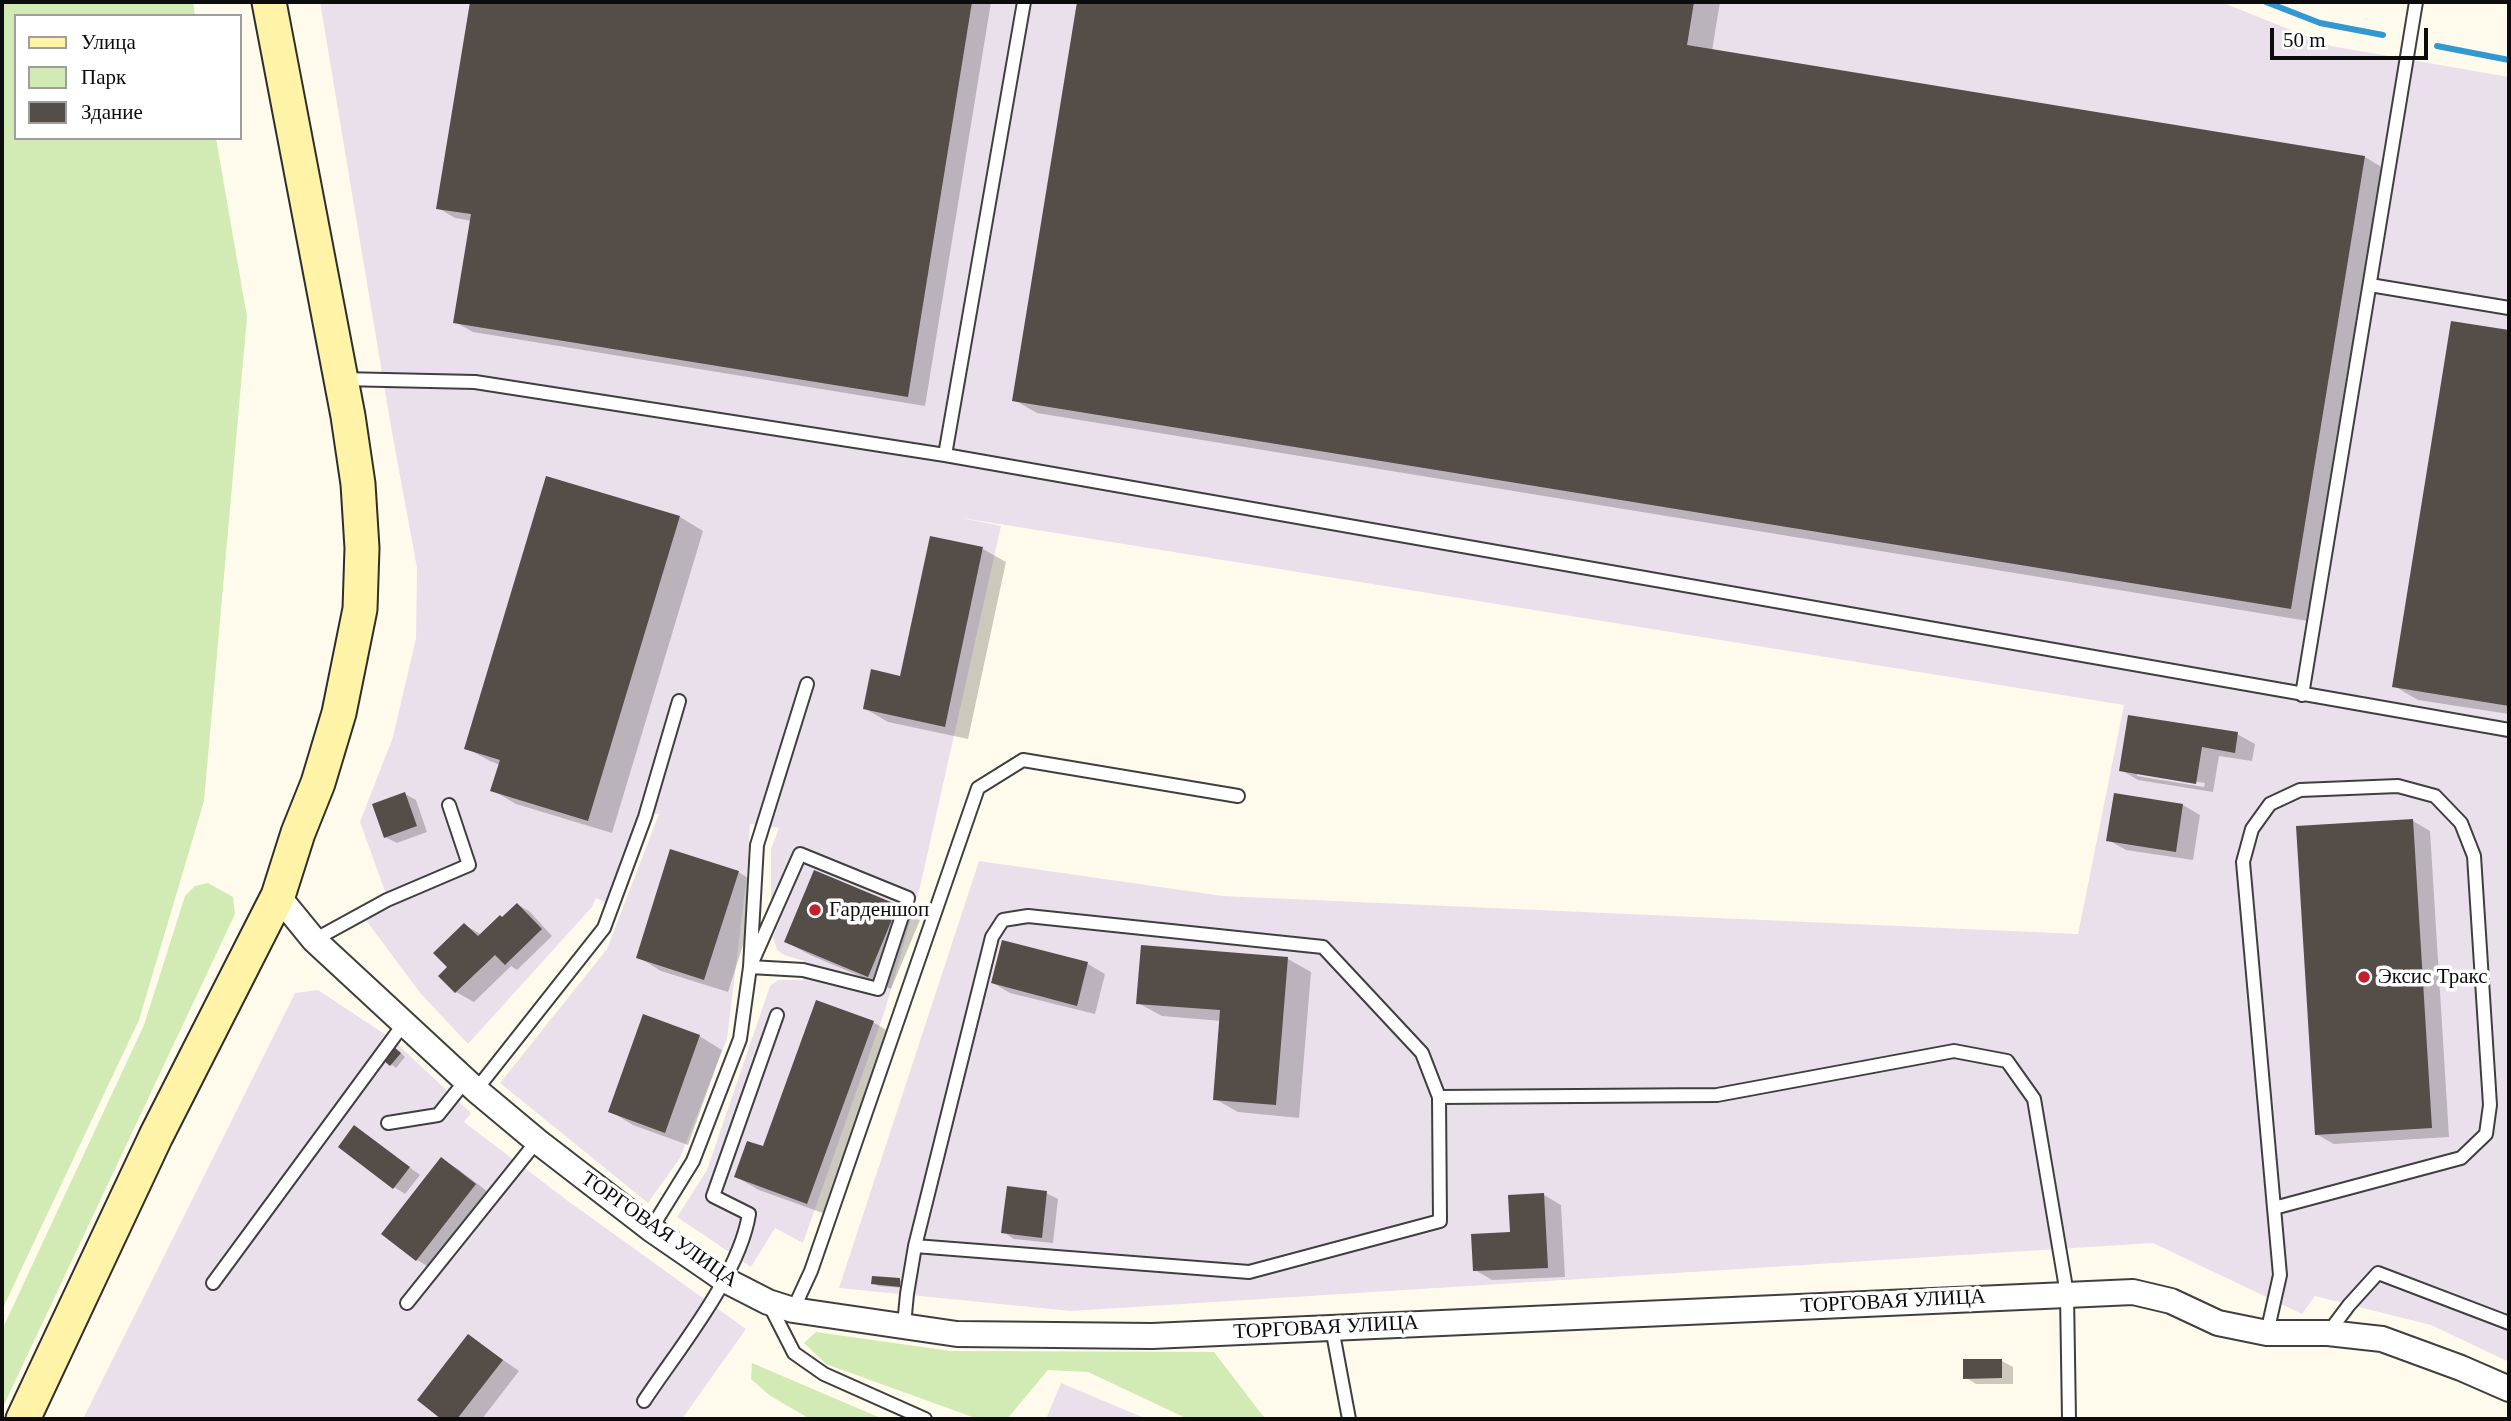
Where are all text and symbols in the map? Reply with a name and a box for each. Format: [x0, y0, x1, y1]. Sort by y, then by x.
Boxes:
legend [14, 14, 242, 140]
scale bar [2273, 14, 2430, 58]
text: 50 m [2283, 28, 2326, 52]
text: Улица [81, 30, 136, 54]
text: Парк [81, 65, 126, 89]
text: Здание [81, 100, 143, 124]
place label: Гарденшоп [829, 897, 929, 923]
marker: Гарденшоп [807, 902, 823, 918]
place label: Эксис Тракс [2378, 964, 2488, 990]
marker: Эксис Тракс [2356, 969, 2372, 985]
street label: ТОРГОВАЯ УЛИЦА [576, 1166, 742, 1294]
street label: ТОРГОВАЯ УЛИЦА [1800, 1285, 1986, 1319]
street label: ТОРГОВАЯ УЛИЦА [1233, 1311, 1419, 1345]

